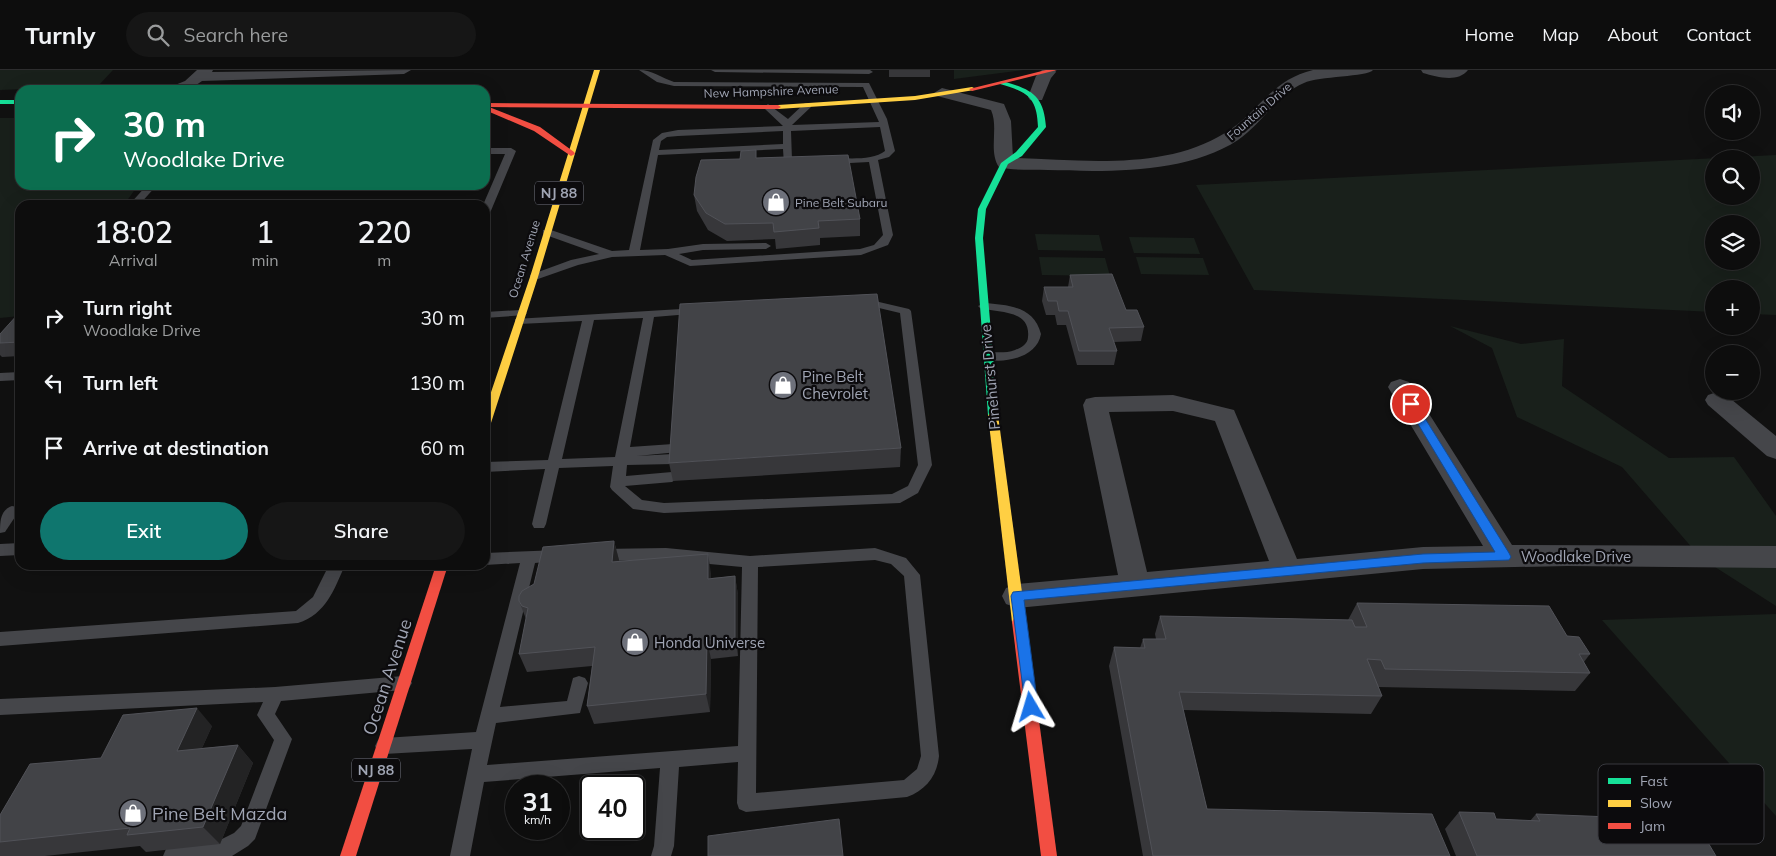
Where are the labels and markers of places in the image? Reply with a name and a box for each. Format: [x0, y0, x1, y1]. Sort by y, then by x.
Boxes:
shop icon: Pine Belt Subaru [761, 187, 791, 217]
place label: Pine Belt Subaru [795, 195, 887, 210]
place label: Pine Belt Chevrolet [802, 367, 868, 403]
shop icon: Pine Belt Chevrolet [768, 370, 798, 400]
pin [1390, 383, 1432, 425]
shop icon: Honda Universe [620, 627, 650, 657]
place label: Honda Universe [654, 633, 765, 652]
shop icon: Pine Belt Mazda [118, 798, 148, 828]
place label: Pine Belt Mazda [152, 802, 287, 825]

